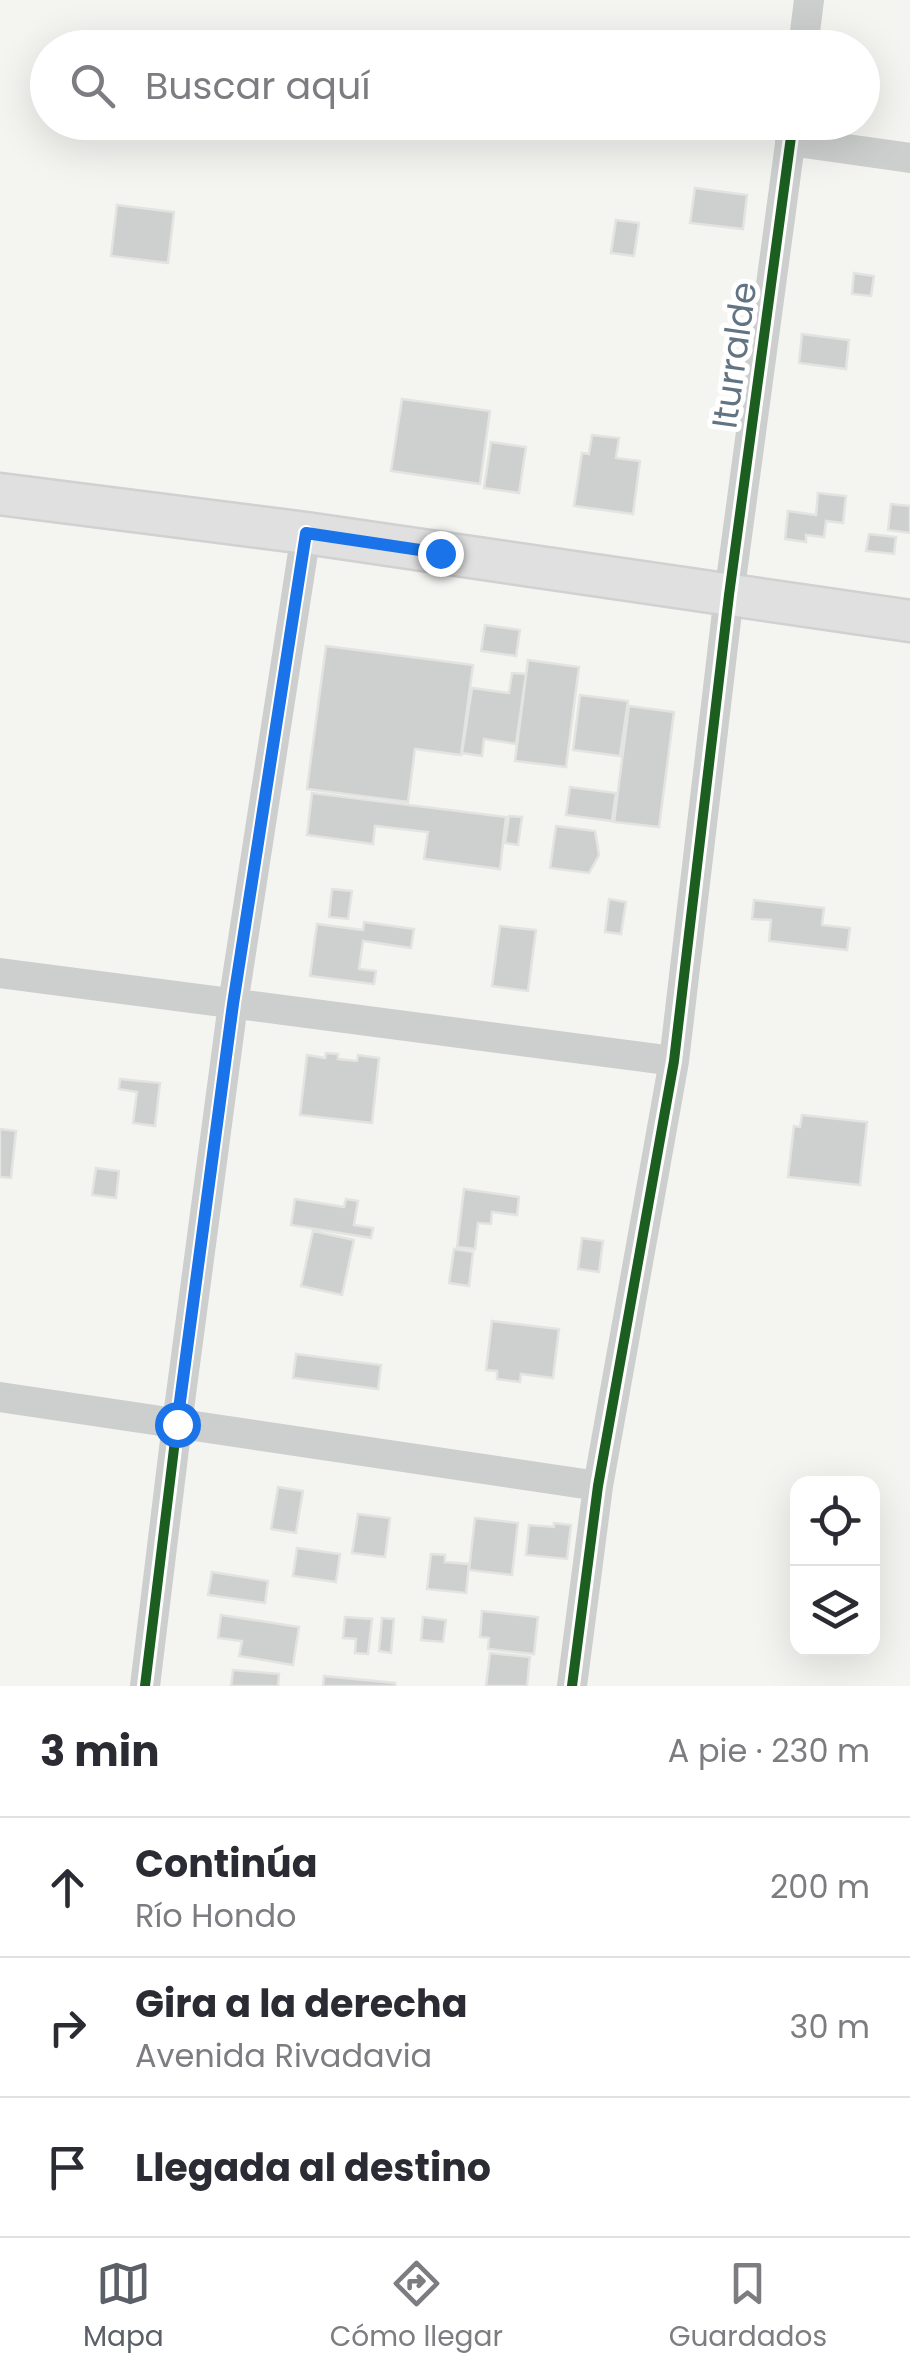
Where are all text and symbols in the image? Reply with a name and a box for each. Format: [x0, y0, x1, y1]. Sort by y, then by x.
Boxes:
search box [30, 30, 880, 140]
icon: search [65, 58, 120, 113]
text: Buscar aquí [145, 59, 371, 112]
street label: Iturralde [699, 279, 769, 431]
route end [418, 531, 464, 577]
route start [155, 1402, 201, 1448]
map controls [790, 1476, 880, 1656]
button: locate [790, 1476, 880, 1566]
button: layers [790, 1566, 880, 1656]
text: 3 min [40, 1722, 160, 1781]
text: A pie · 230 m [668, 1728, 870, 1773]
text: Continúa [135, 1837, 317, 1890]
icon: ahead [40, 1860, 95, 1915]
text: 200 m [770, 1864, 870, 1909]
text: Río Hondo [135, 1893, 297, 1938]
text: Gira a la derecha [135, 1977, 468, 2030]
icon: right [40, 2000, 95, 2055]
text: 30 m [790, 2004, 870, 2049]
text: Avenida Rivadavia [135, 2033, 432, 2078]
icon: arrive [40, 2140, 95, 2195]
text: Llegada al destino [135, 2141, 491, 2194]
tab: Mapa [83, 2256, 164, 2358]
tab: Cómo llegar [330, 2256, 503, 2358]
tab: Guardados [669, 2256, 827, 2358]

